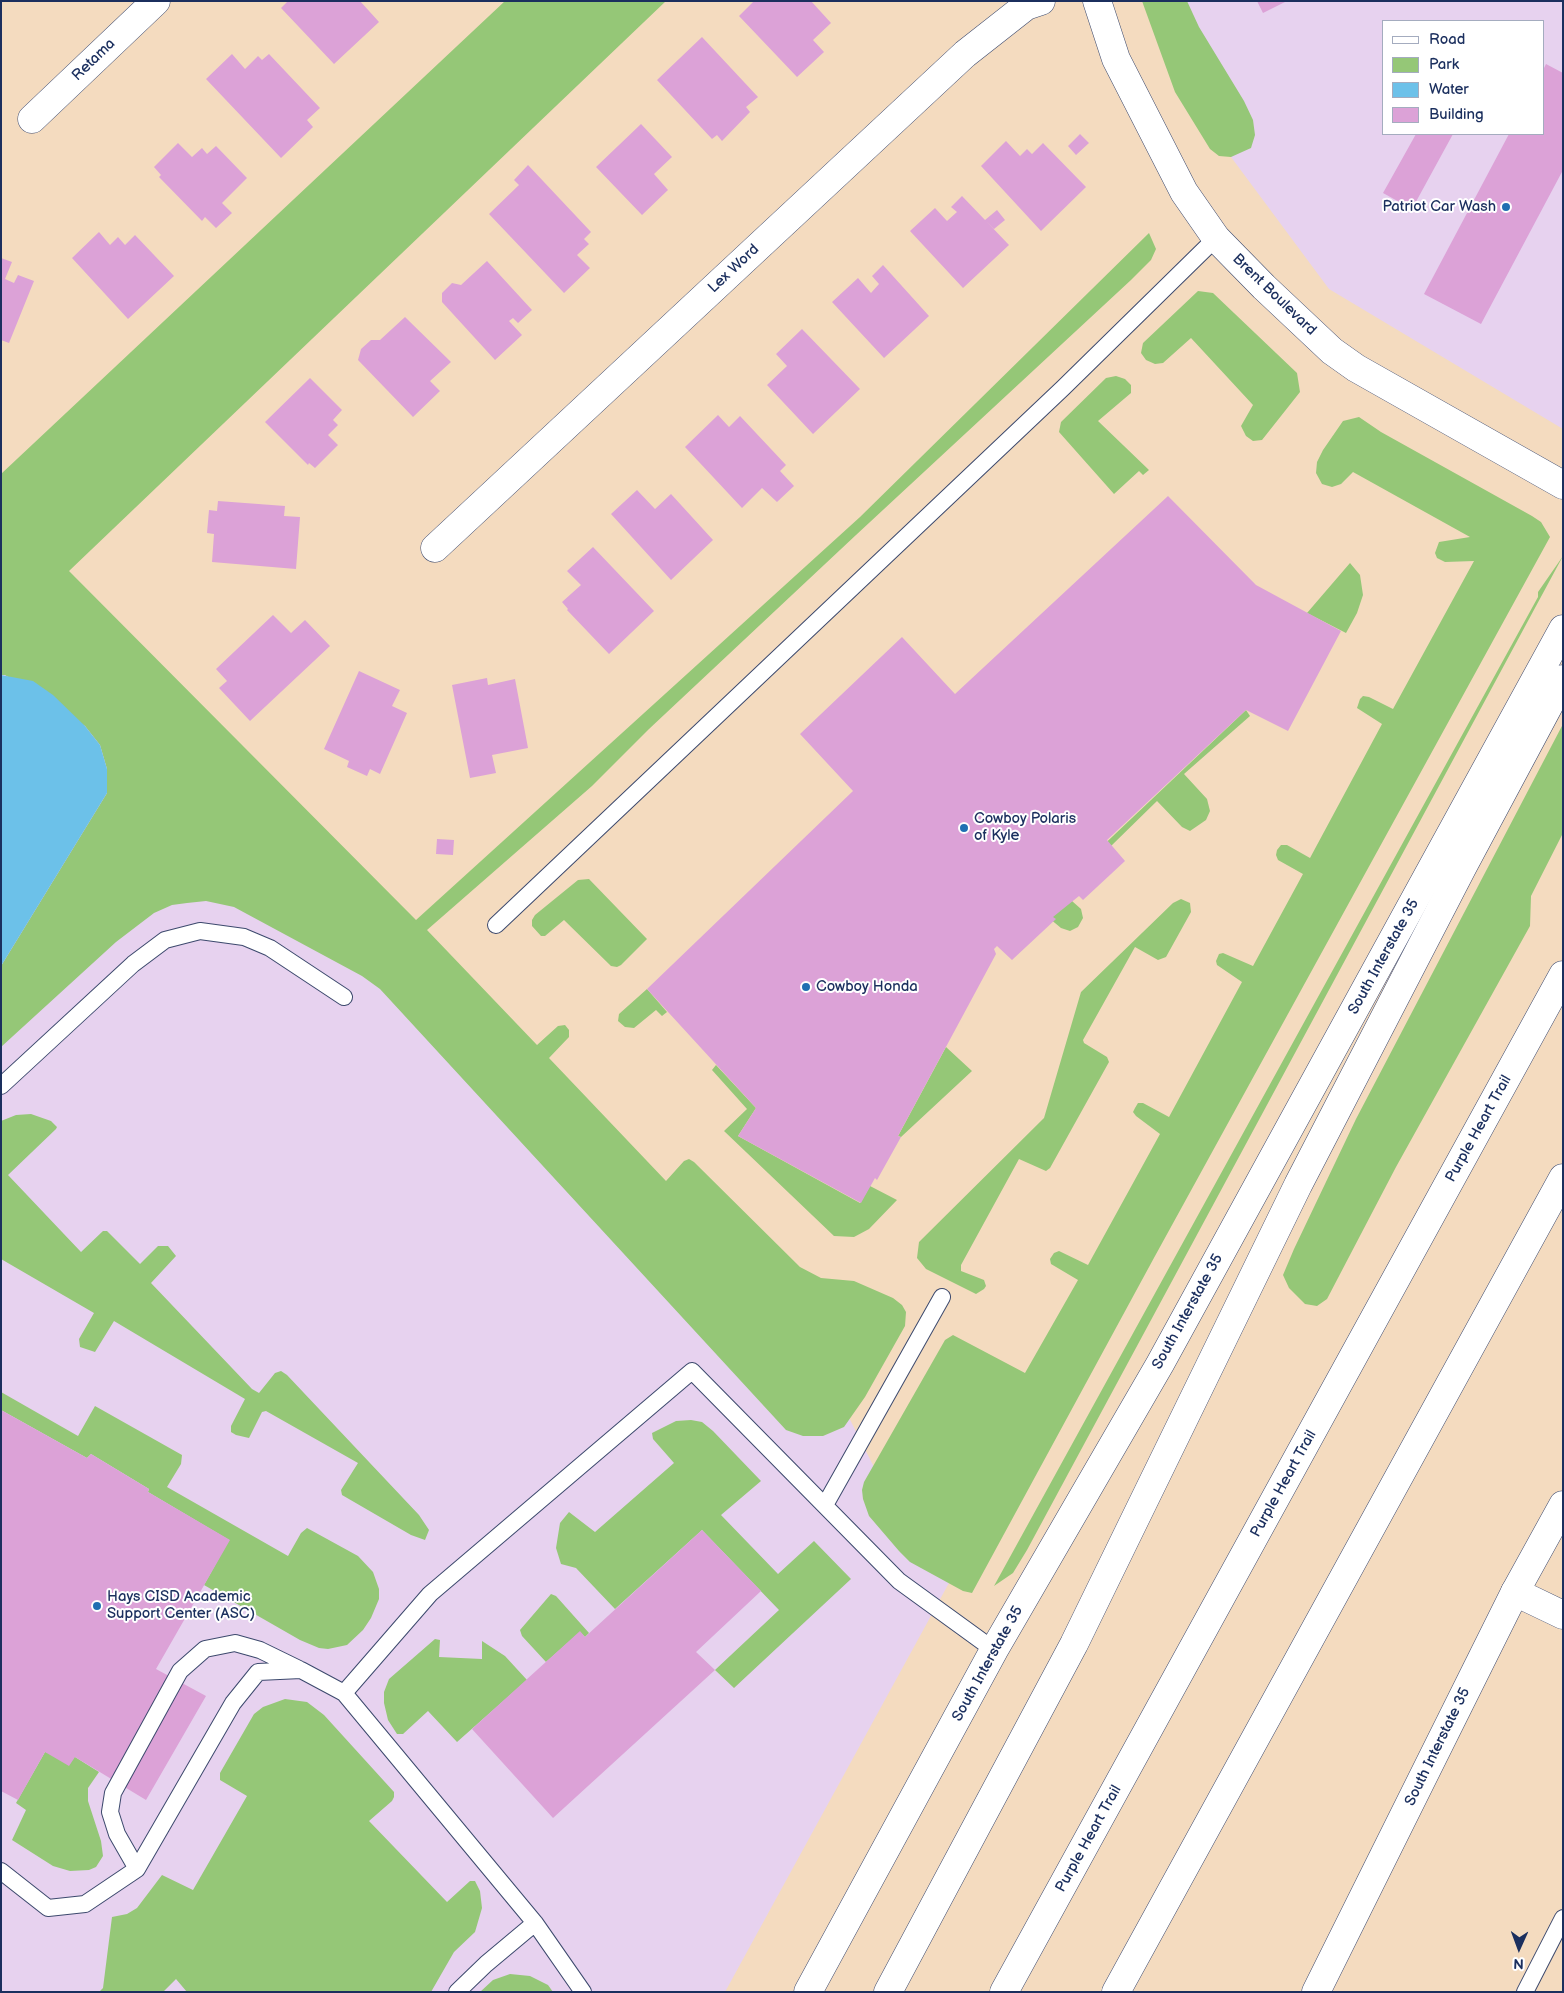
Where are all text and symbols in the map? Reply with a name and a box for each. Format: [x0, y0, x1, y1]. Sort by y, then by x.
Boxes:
legend [1382, 20, 1544, 135]
text: Road [1429, 30, 1465, 49]
street label: Retama [69, 35, 119, 85]
text: Park [1429, 55, 1459, 74]
text: Water [1429, 80, 1469, 99]
text: Building [1429, 105, 1484, 124]
place label: Patriot Car Wash [1382, 198, 1496, 216]
marker: Patriot Car Wash [1500, 201, 1512, 213]
street label: Lex Word [705, 241, 763, 297]
street label: Brent Boulevard [1228, 250, 1320, 340]
place label: Cowboy Polaris of Kyle [974, 810, 1076, 845]
marker: Cowboy Polaris of Kyle [958, 822, 970, 834]
street label: South Interstate 35 [1345, 896, 1423, 1018]
place label: Cowboy Honda [816, 978, 918, 996]
marker: Cowboy Honda [800, 981, 812, 993]
street label: Purple Heart Trail [1442, 1072, 1516, 1186]
street label: South Interstate 35 [1149, 1251, 1227, 1373]
street label: Purple Heart Trail [1247, 1427, 1321, 1541]
place label: Hays CISD Academic Support Center (ASC) [107, 1588, 255, 1623]
marker: Hays CISD Academic Support Center (ASC) [91, 1600, 103, 1612]
street label: South Interstate 35 [949, 1603, 1027, 1725]
street label: South Interstate 35 [1402, 1685, 1474, 1809]
street label: Purple Heart Trail [1052, 1782, 1126, 1896]
north arrow [1494, 1923, 1544, 1973]
text: N [1513, 1955, 1524, 1972]

